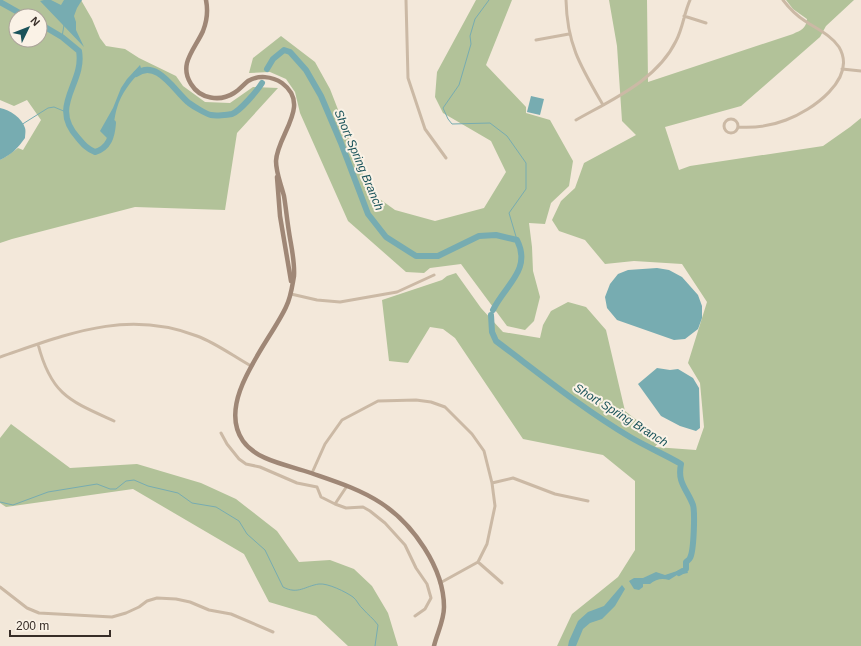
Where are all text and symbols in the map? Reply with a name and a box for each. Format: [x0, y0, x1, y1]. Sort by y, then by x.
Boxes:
north arrow [8, 8, 48, 48]
text: N [28, 14, 42, 28]
water label: Short Spring Branch [331, 108, 387, 213]
water label: Short Spring Branch [571, 380, 671, 450]
scale bar [10, 612, 110, 638]
text: 200 m [16, 619, 49, 633]

